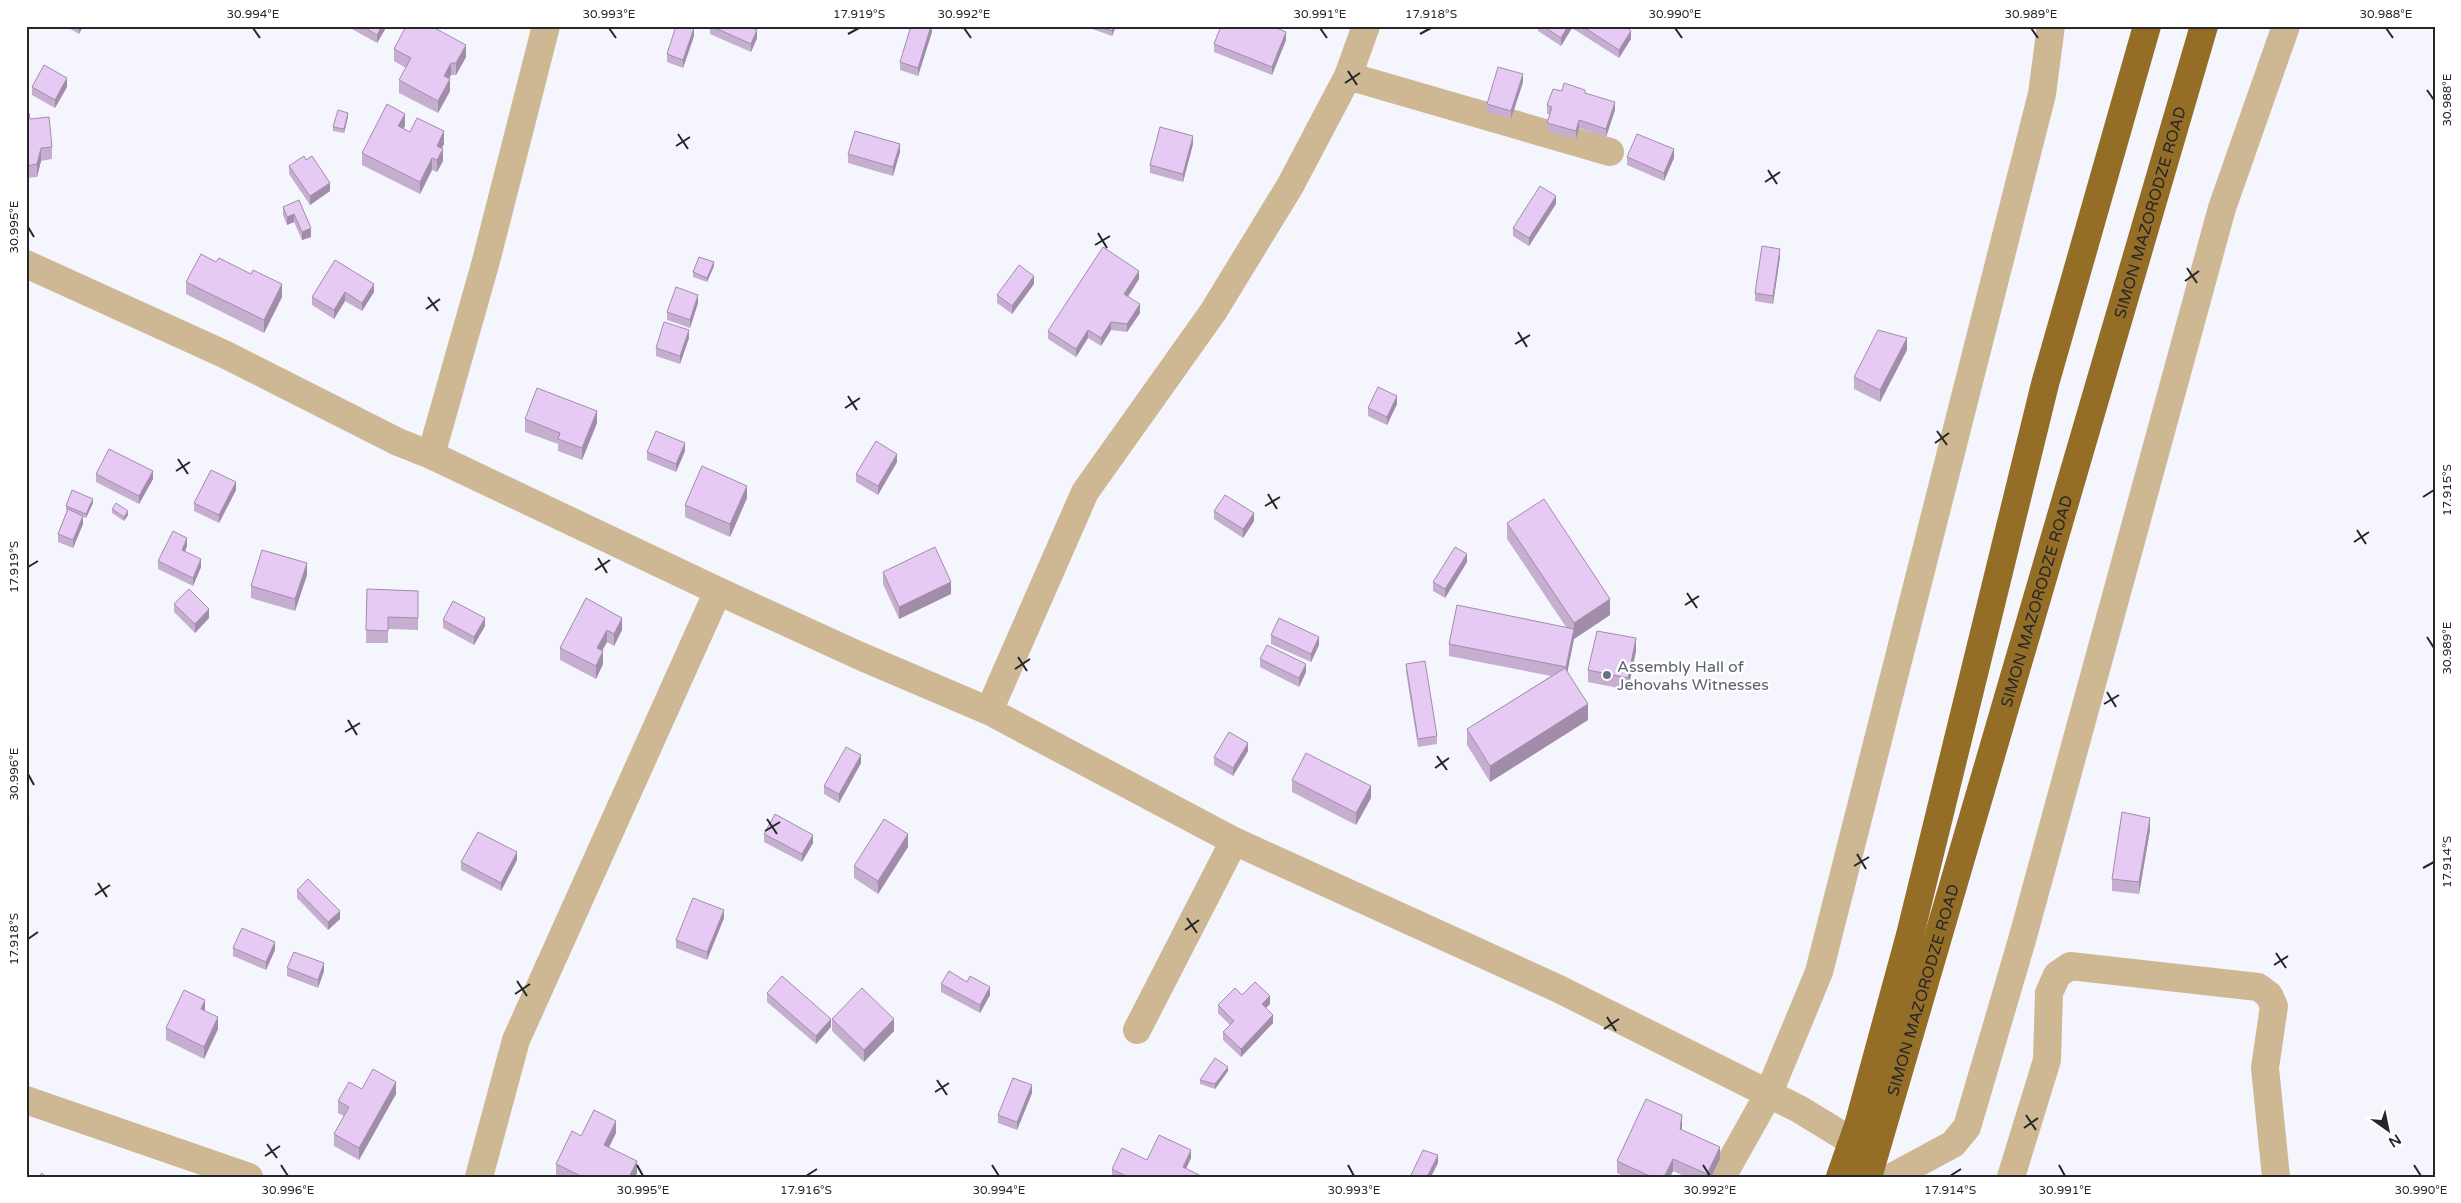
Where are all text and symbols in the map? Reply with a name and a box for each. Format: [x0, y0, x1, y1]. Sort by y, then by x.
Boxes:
text: 30.994°E [227, 7, 280, 21]
text: 30.993°E [583, 7, 636, 21]
text: 17.919°S [833, 7, 885, 21]
text: 30.992°E [938, 7, 991, 21]
text: 30.991°E [1294, 7, 1347, 21]
text: 17.918°S [1405, 7, 1457, 21]
text: 30.990°E [1649, 7, 1702, 21]
text: 30.989°E [2005, 7, 2058, 21]
text: 30.988°E [2360, 7, 2413, 21]
text: 30.988°E [2440, 73, 2454, 127]
street label: SIMON MAZORODZE ROAD [2110, 104, 2191, 321]
text: 30.995°E [7, 200, 21, 253]
text: 17.915°S [2440, 464, 2454, 516]
street label: SIMON MAZORODZE ROAD [1997, 493, 2077, 710]
text: 17.919°S [7, 541, 21, 593]
text: 30.989°E [2440, 621, 2454, 675]
place label: Assembly Hall of Jehovahs Witnesses [1617, 657, 1769, 695]
marker: Assembly Hall of Jehovahs Witnesses [1601, 669, 1613, 681]
text: 30.996°E [7, 747, 21, 800]
text: 17.914°S [2440, 836, 2454, 888]
street label: SIMON MAZORODZE ROAD [1883, 882, 1964, 1098]
text: 17.918°S [7, 913, 21, 965]
north arrow [2364, 1106, 2414, 1156]
text: N [2385, 1130, 2404, 1151]
text: 30.996°E [262, 1183, 315, 1197]
text: 30.995°E [617, 1183, 670, 1197]
text: 17.916°S [780, 1183, 832, 1197]
text: 30.994°E [973, 1183, 1026, 1197]
text: 30.993°E [1328, 1183, 1381, 1197]
text: 30.992°E [1684, 1183, 1737, 1197]
text: 17.914°S [1924, 1183, 1976, 1197]
text: 30.991°E [2039, 1183, 2092, 1197]
text: 30.990°E [2395, 1183, 2448, 1197]

